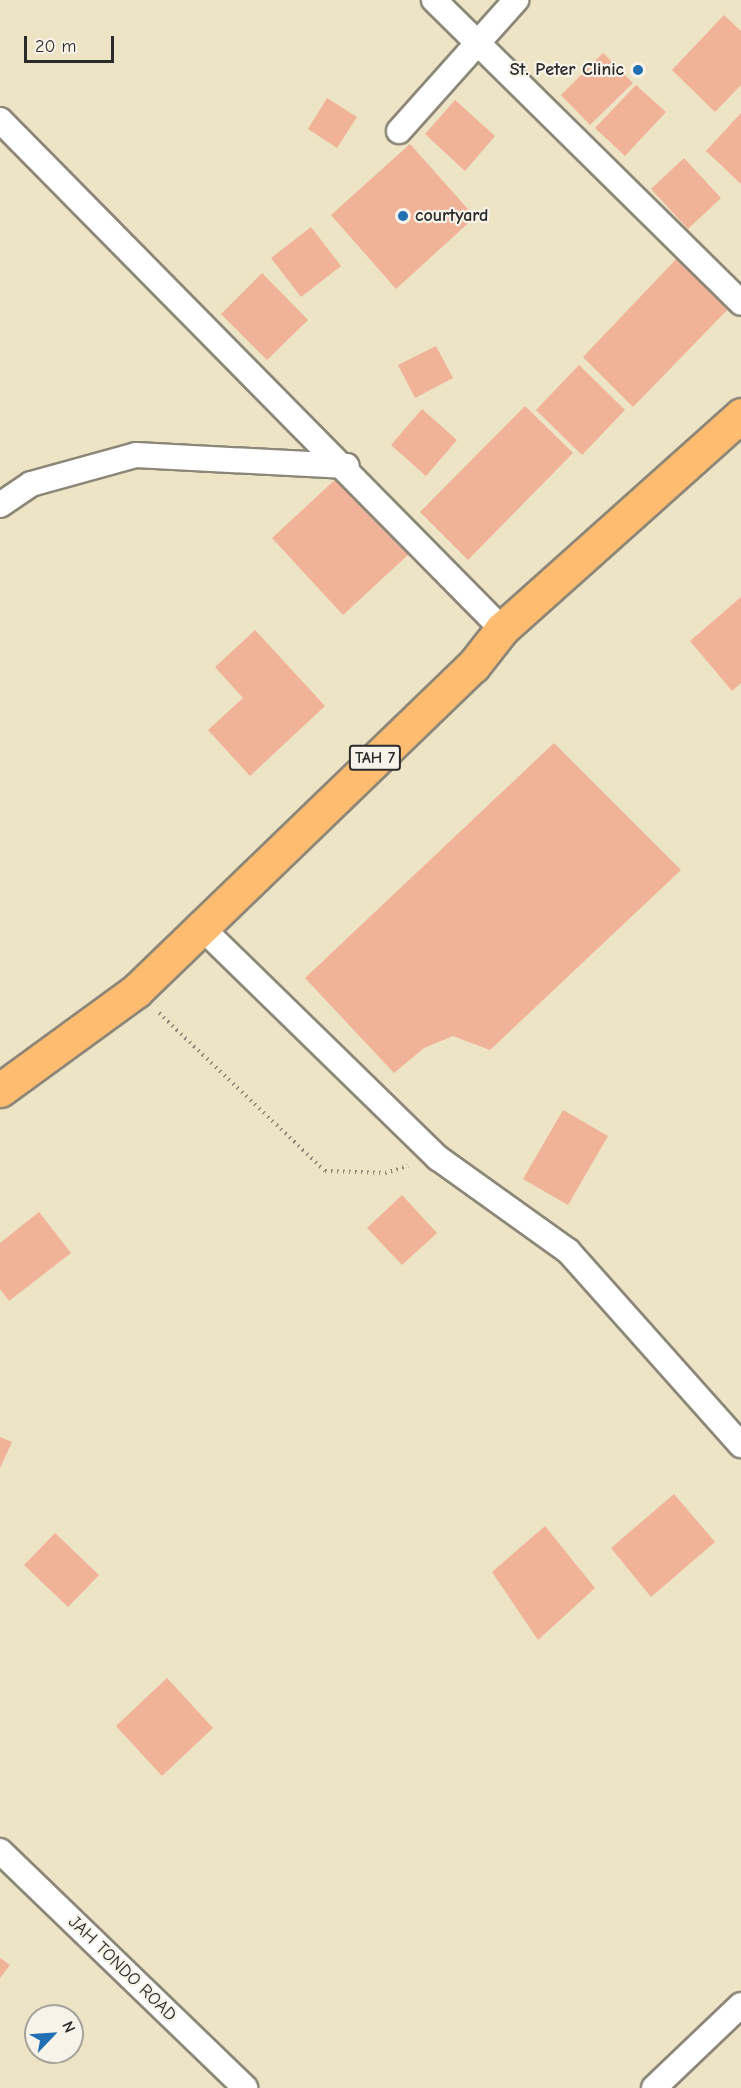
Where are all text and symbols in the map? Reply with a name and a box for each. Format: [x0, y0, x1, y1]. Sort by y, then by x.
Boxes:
scale bar [27, 24, 117, 62]
text: 20 m [35, 36, 76, 57]
place label: St. Peter Clinic [510, 59, 624, 81]
marker: St. Peter Clinic [629, 61, 647, 79]
place label: courtyard [415, 205, 488, 227]
marker: courtyard [396, 209, 410, 223]
road number: TAH 7 [348, 745, 402, 771]
street label: JAH TONDO ROAD [63, 1912, 181, 2026]
north arrow [24, 2004, 84, 2064]

